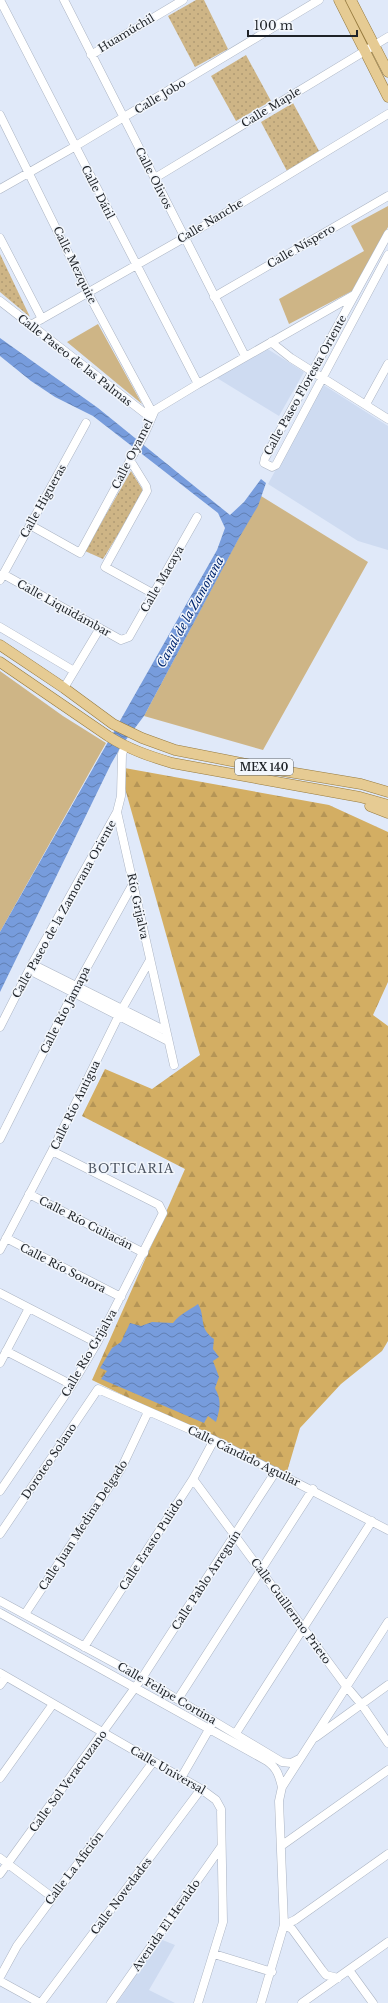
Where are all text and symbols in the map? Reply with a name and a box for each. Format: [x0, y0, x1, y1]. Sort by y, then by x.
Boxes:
street label: Huamúchil [95, 10, 157, 55]
scale bar [248, 12, 357, 38]
text: 100 m [254, 18, 293, 33]
street label: Calle Jobo [132, 75, 188, 117]
street label: Calle Maple [239, 84, 303, 130]
street label: Calle Olivos [132, 145, 176, 211]
street label: Calle Dátil [78, 163, 118, 222]
street label: Calle Nanche [174, 196, 246, 246]
street label: Calle Níspero [265, 221, 337, 271]
street label: Calle Mezquite [50, 224, 100, 306]
street label: Calle Paseo de las Palmas [15, 311, 135, 409]
street label: Calle Paseo Floresta Oriente [261, 312, 349, 458]
street label: Calle Oyamel [108, 416, 156, 491]
street label: Calle Higueras [17, 462, 69, 540]
street label: Calle Macaya [137, 543, 187, 615]
water label: Canal de la Zamorana [153, 554, 227, 670]
street label: Calle Liquidámbar [14, 576, 114, 640]
road number: MEX 140 [235, 759, 293, 775]
street label: Calle Paseo de la Zamorana Oriente [9, 817, 119, 1001]
street label: Río Grijalva [124, 872, 152, 941]
street label: Calle Río Jamapa [37, 963, 93, 1056]
street label: Calle Río Antigua [47, 1057, 103, 1152]
district label: BOTICARIA [88, 1161, 174, 1176]
street label: Calle Río Culiacán [37, 1193, 136, 1253]
street label: Calle Río Sonora [18, 1240, 109, 1296]
street label: Calle Río Grijalva [58, 1306, 120, 1399]
street label: Doroteo Solano [18, 1420, 80, 1502]
street label: Calle Cándido Aguilar [185, 1423, 303, 1490]
street label: Calle Juan Medina Delgado [36, 1457, 130, 1593]
street label: Calle Erasto Pulido [116, 1495, 186, 1593]
street label: Calle Pablo Arreguín [168, 1527, 244, 1633]
street label: Calle Guillermo Prieto [248, 1555, 334, 1667]
street label: Calle Felipe Cortina [115, 1659, 220, 1727]
street label: Calle Sol Veracruzano [26, 1727, 110, 1835]
street label: Calle Universal [128, 1743, 208, 1797]
street label: Calle La Afición [42, 1828, 106, 1907]
street label: Calle Novedades [87, 1855, 155, 1937]
street label: Avenida El Heraldo [128, 1876, 203, 1974]

